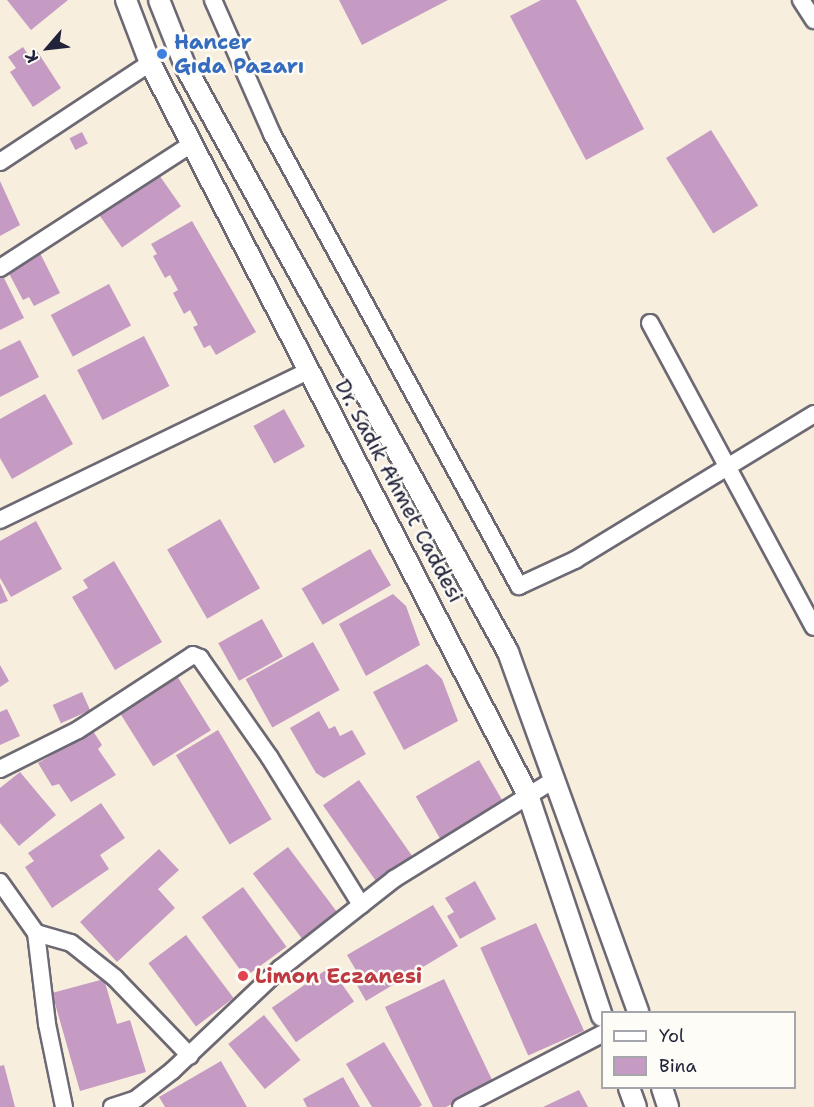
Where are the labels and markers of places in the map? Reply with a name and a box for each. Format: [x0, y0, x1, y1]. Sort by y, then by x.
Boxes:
place label: Hancer Gıda Pazarı [174, 29, 304, 79]
marker: Hancer Gıda Pazarı [155, 47, 169, 61]
place label: Limon Eczanesi [255, 963, 422, 989]
marker: Limon Eczanesi [236, 969, 250, 983]

